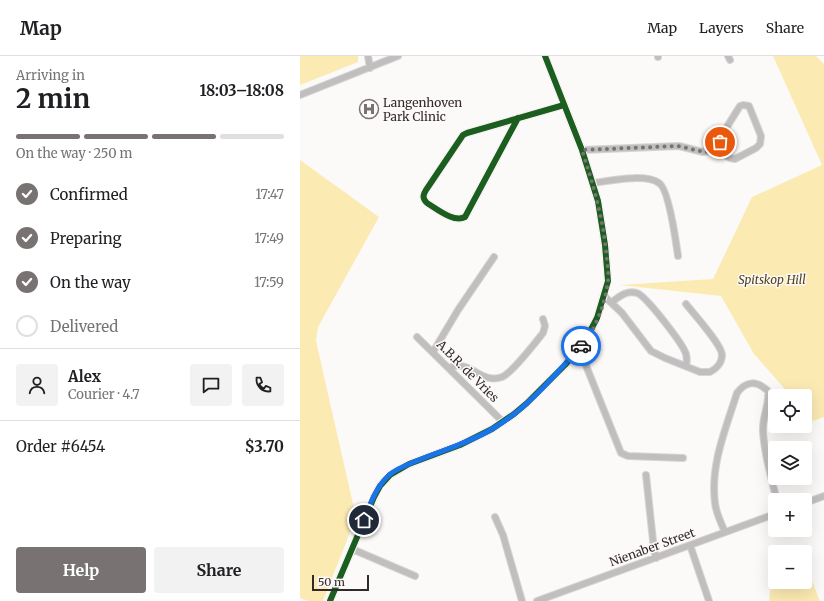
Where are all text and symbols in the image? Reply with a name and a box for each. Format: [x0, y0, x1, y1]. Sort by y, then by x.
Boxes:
text: Map [20, 16, 62, 40]
text: Map [647, 19, 677, 37]
text: Layers [699, 19, 744, 37]
text: Share [766, 19, 804, 37]
text: Arriving in [16, 67, 85, 84]
text: 18:03–18:08 [200, 81, 284, 100]
text: 2 min [16, 82, 90, 115]
place label: Langenhoven Park Clinic [383, 95, 462, 124]
hospital icon: Langenhoven Park Clinic [358, 98, 380, 120]
pin [703, 125, 737, 159]
icon: bag [709, 131, 731, 153]
text: On the way · 250 m [16, 145, 133, 162]
icon: check [16, 183, 38, 205]
text: Confirmed [50, 185, 128, 204]
text: 17:47 [255, 186, 284, 203]
icon: check [16, 227, 38, 249]
text: Preparing [50, 229, 122, 248]
text: 17:49 [254, 230, 284, 247]
icon: check [16, 271, 38, 293]
park label: Spitskop Hill [738, 272, 806, 287]
text: On the way [50, 273, 131, 292]
text: 17:59 [254, 274, 284, 291]
text: Delivered [50, 317, 118, 336]
courier [561, 326, 601, 366]
icon: car [570, 335, 592, 357]
street label: A.B.R. de Vries [433, 336, 502, 405]
button: person [16, 364, 58, 406]
button: chat [190, 364, 232, 406]
button: phone [242, 364, 284, 406]
text: Alex [68, 367, 101, 386]
text: Courier · 4.7 [68, 386, 140, 403]
map controls [768, 389, 812, 589]
button: locate [768, 389, 812, 433]
text: Order #6454 [16, 437, 105, 456]
text: $3.70 [245, 437, 284, 456]
button: layers [768, 441, 812, 485]
button: + [768, 493, 812, 537]
pin [347, 503, 381, 537]
icon: home [353, 509, 375, 531]
street label: Nienaber Street [607, 524, 697, 569]
button: − [768, 545, 812, 589]
button: Help [16, 547, 146, 593]
button: Share [154, 547, 284, 593]
scale bar [312, 573, 369, 592]
text: 50 m [318, 575, 345, 589]

